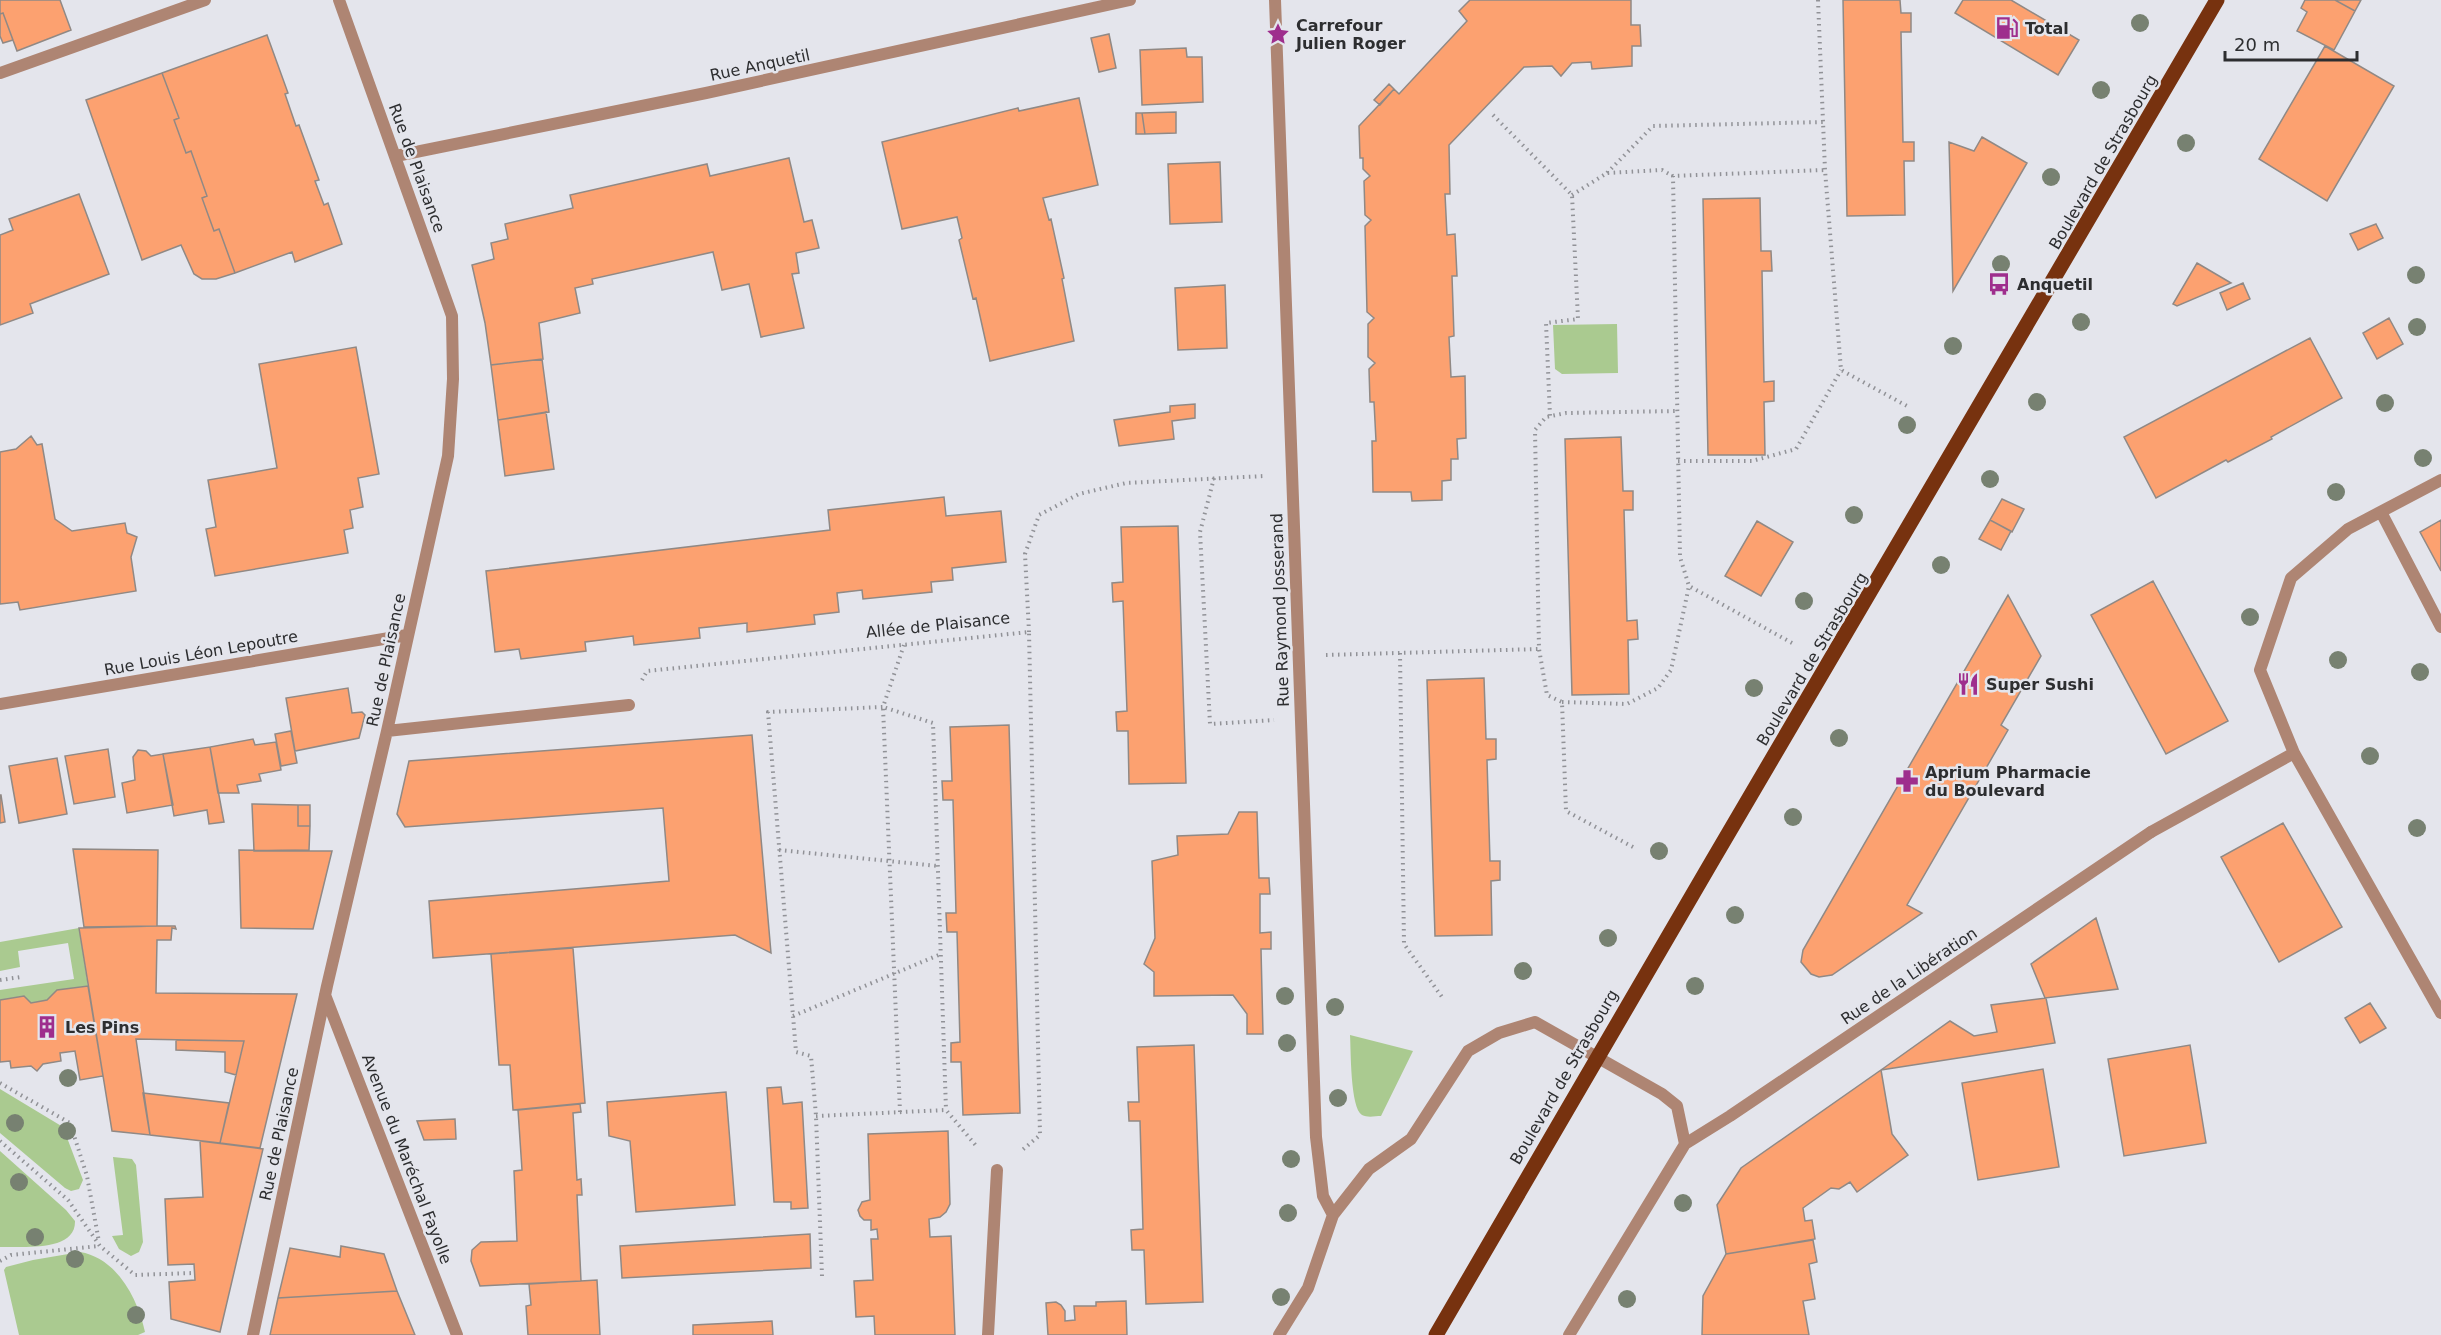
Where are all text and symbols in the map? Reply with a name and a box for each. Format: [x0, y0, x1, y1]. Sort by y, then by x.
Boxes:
fuel station icon: Total [1994, 15, 2020, 41]
place label: Carrefour Julien Roger [1295, 16, 1406, 53]
place label: Total [2025, 19, 2069, 38]
place icon: Carrefour Julien Roger [1265, 21, 1291, 47]
scale bar [2225, 24, 2357, 62]
text: 20 m [2234, 34, 2280, 55]
street label: Rue Anquetil [708, 45, 812, 85]
street label: Boulevard de Strasbourg [2045, 71, 2161, 253]
street label: Rue de Plaisance [385, 101, 449, 235]
bus stop icon: Anquetil [1986, 271, 2012, 297]
place label: Anquetil [2017, 275, 2093, 294]
street label: Rue Raymond Josserand [1267, 513, 1293, 707]
street label: Boulevard de Strasbourg [1753, 569, 1871, 749]
street label: Rue de Plaisance [363, 592, 409, 728]
street label: Allée de Plaisance [865, 608, 1011, 642]
street label: Rue Louis Léon Lepoutre [103, 627, 299, 679]
restaurant icon: Super Sushi [1955, 671, 1981, 697]
place label: Super Sushi [1986, 675, 2094, 694]
place label: Aprium Pharmacie du Boulevard [1925, 763, 2091, 800]
pharmacy icon: Aprium Pharmacie du Boulevard [1894, 768, 1920, 794]
street label: Rue de la Libération [1837, 923, 1981, 1029]
street label: Boulevard de Strasbourg [1506, 986, 1622, 1168]
building icon: Les Pins [34, 1014, 60, 1040]
place label: Les Pins [65, 1018, 139, 1037]
street label: Avenue du Maréchal Fayolle [358, 1051, 456, 1267]
street label: Rue de Plaisance [256, 1066, 302, 1202]

